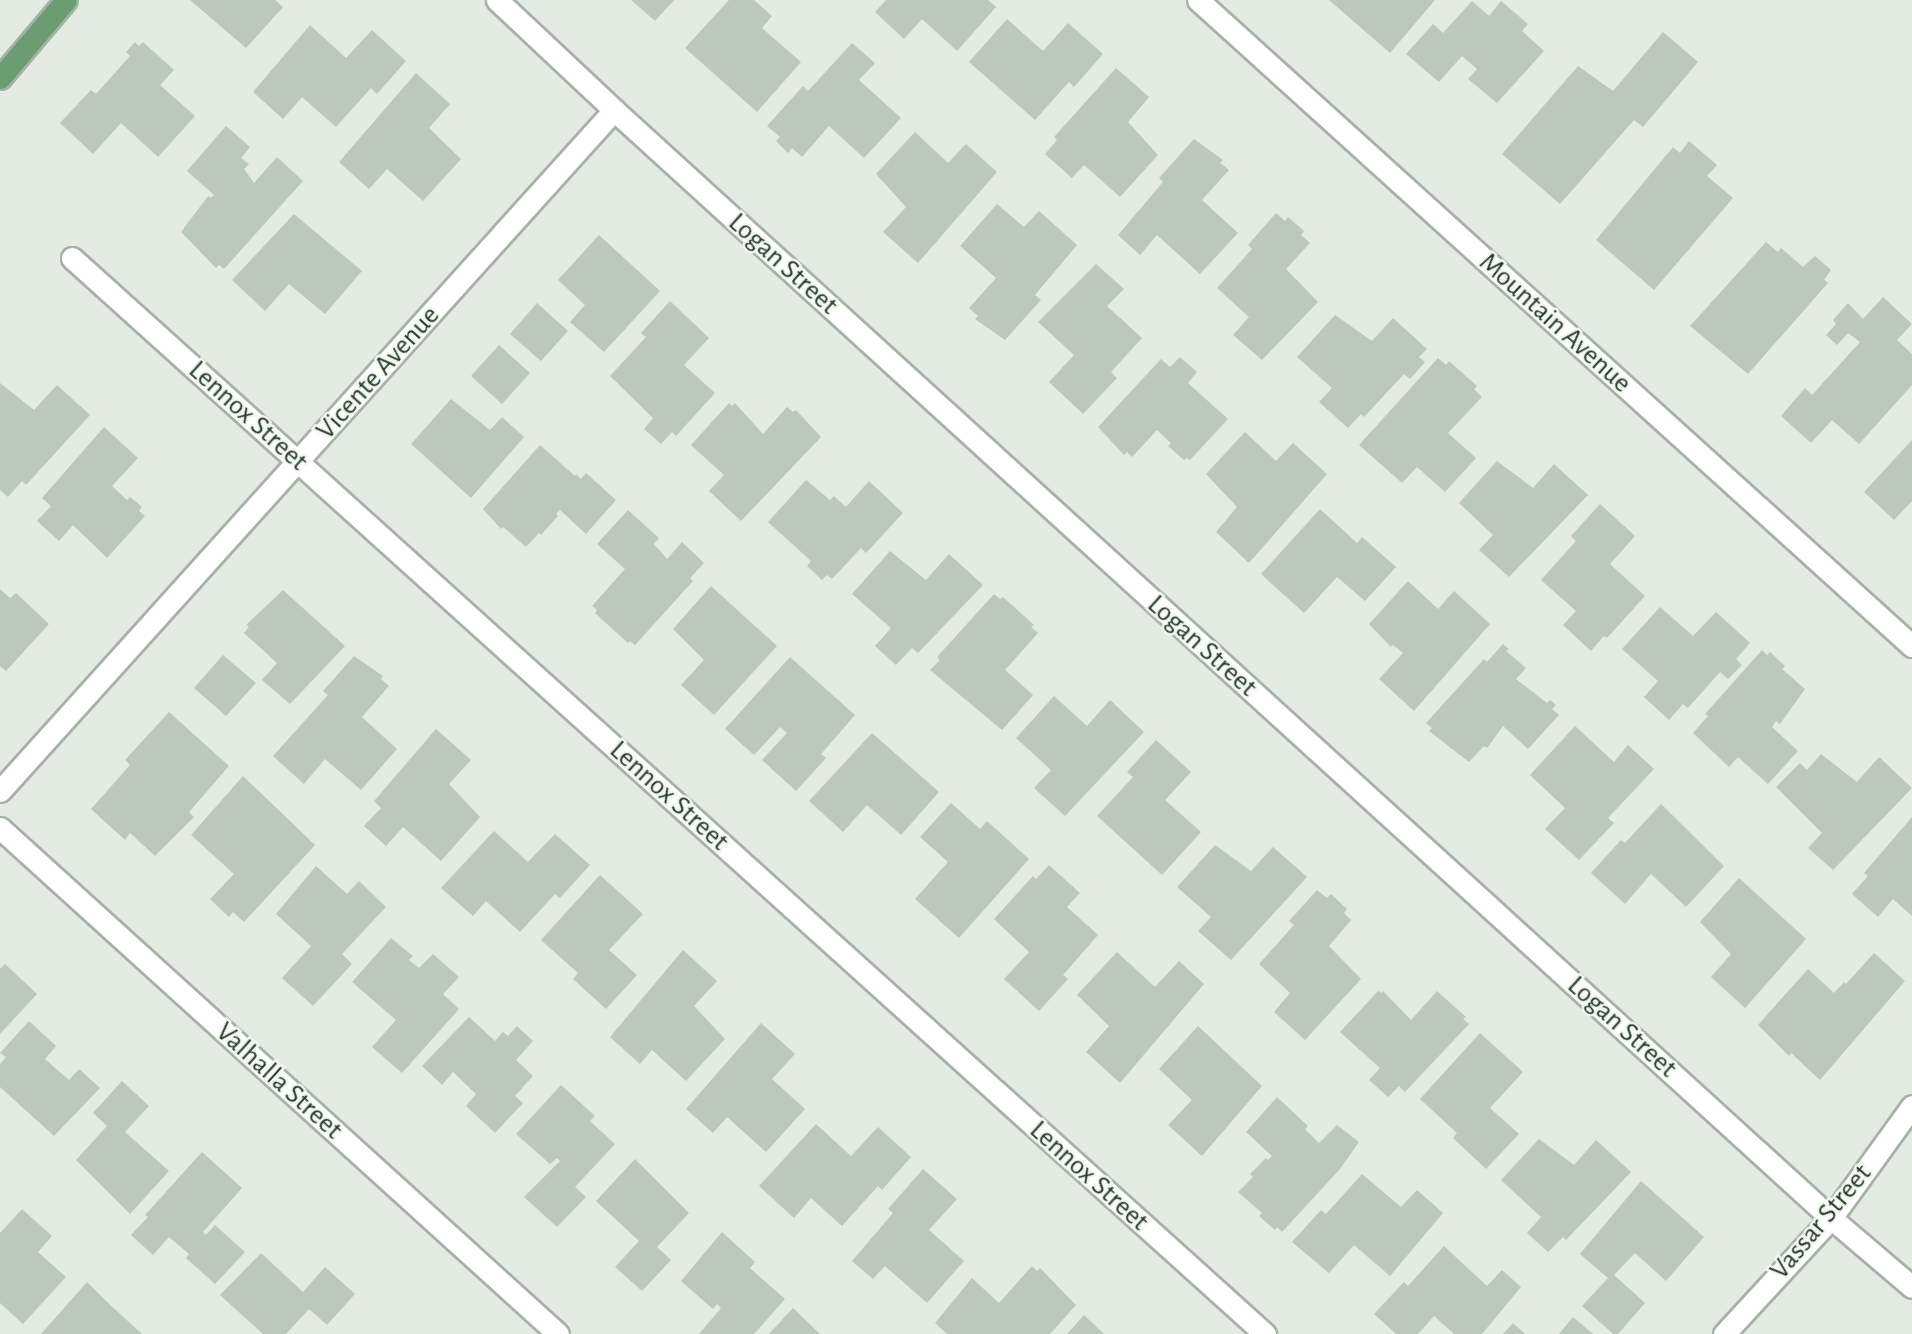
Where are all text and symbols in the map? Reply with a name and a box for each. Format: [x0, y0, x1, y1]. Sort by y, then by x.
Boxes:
street label: Logan Street [721, 206, 845, 322]
street label: Mountain Avenue [1472, 246, 1638, 400]
street label: Vicente Avenue [309, 299, 447, 447]
street label: Lennox Street [181, 354, 315, 478]
street label: Logan Street [1140, 588, 1264, 704]
street label: Lennox Street [602, 734, 736, 858]
street label: Logan Street [1560, 969, 1684, 1085]
street label: Valhalla Street [209, 1015, 349, 1147]
street label: Lennox Street [1022, 1114, 1156, 1238]
street label: Vassar Street [1763, 1158, 1879, 1286]

